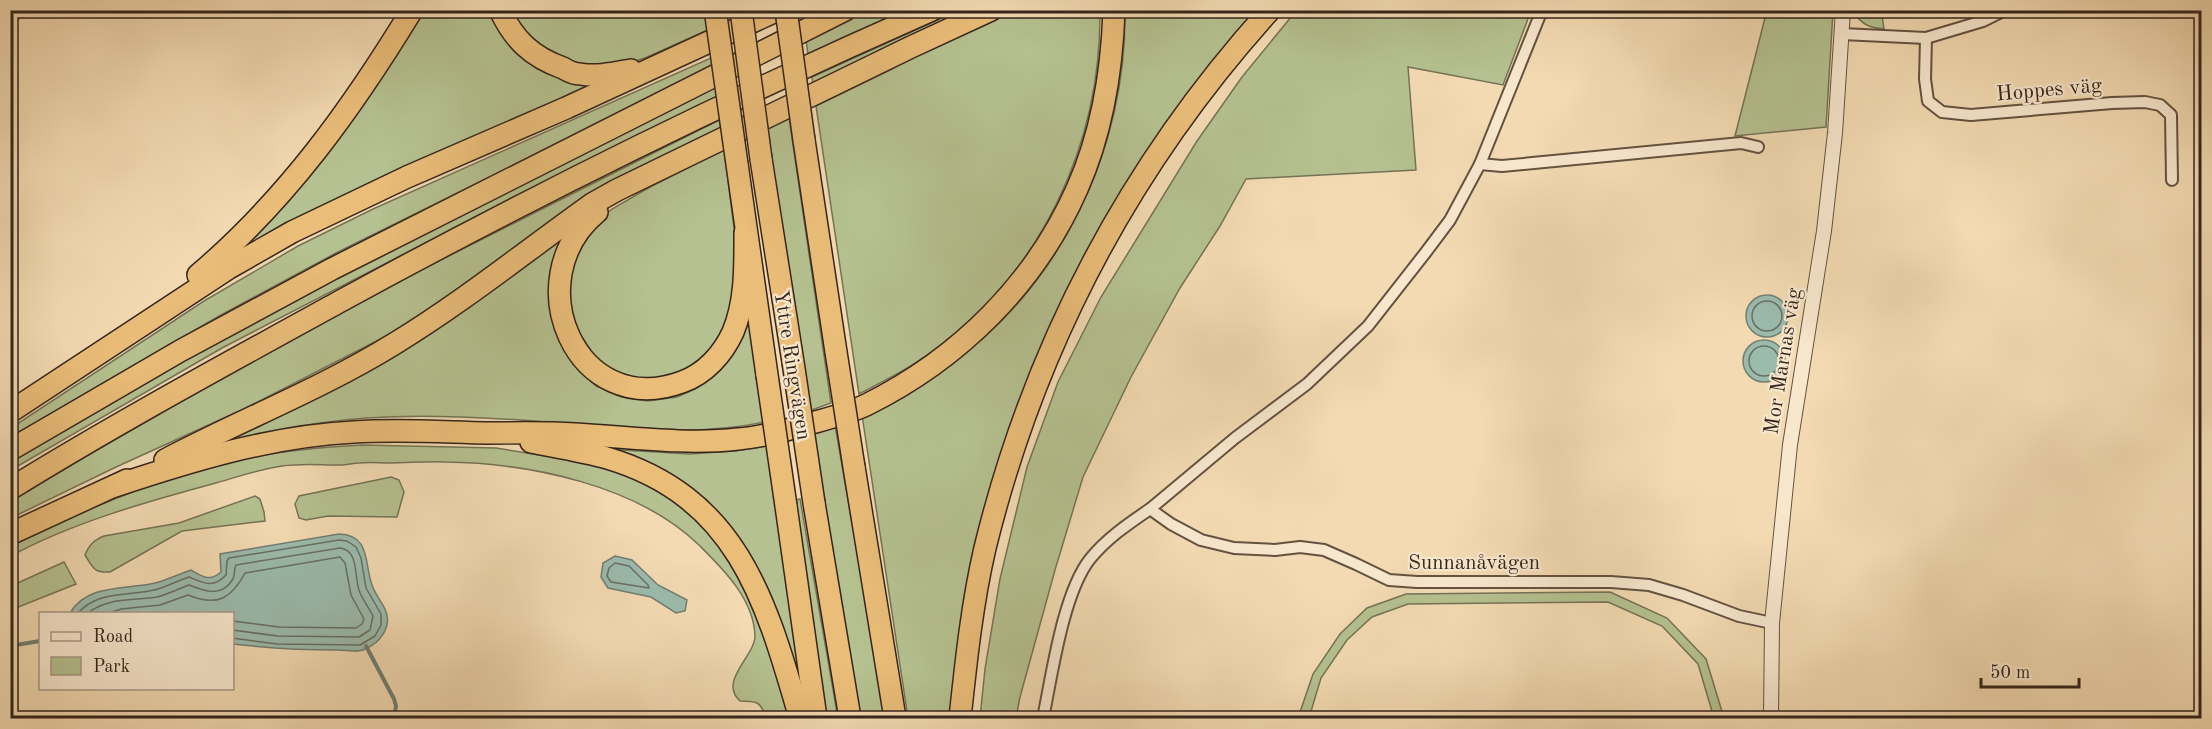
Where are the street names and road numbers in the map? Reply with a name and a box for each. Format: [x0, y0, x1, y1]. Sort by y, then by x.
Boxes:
street label: Hoppes väg [1995, 75, 2104, 106]
street label: Mor Marnas väg [1761, 286, 1806, 436]
street label: Yttre Ringvägen [769, 289, 814, 442]
street label: Sunnanåvägen [1408, 553, 1540, 574]

